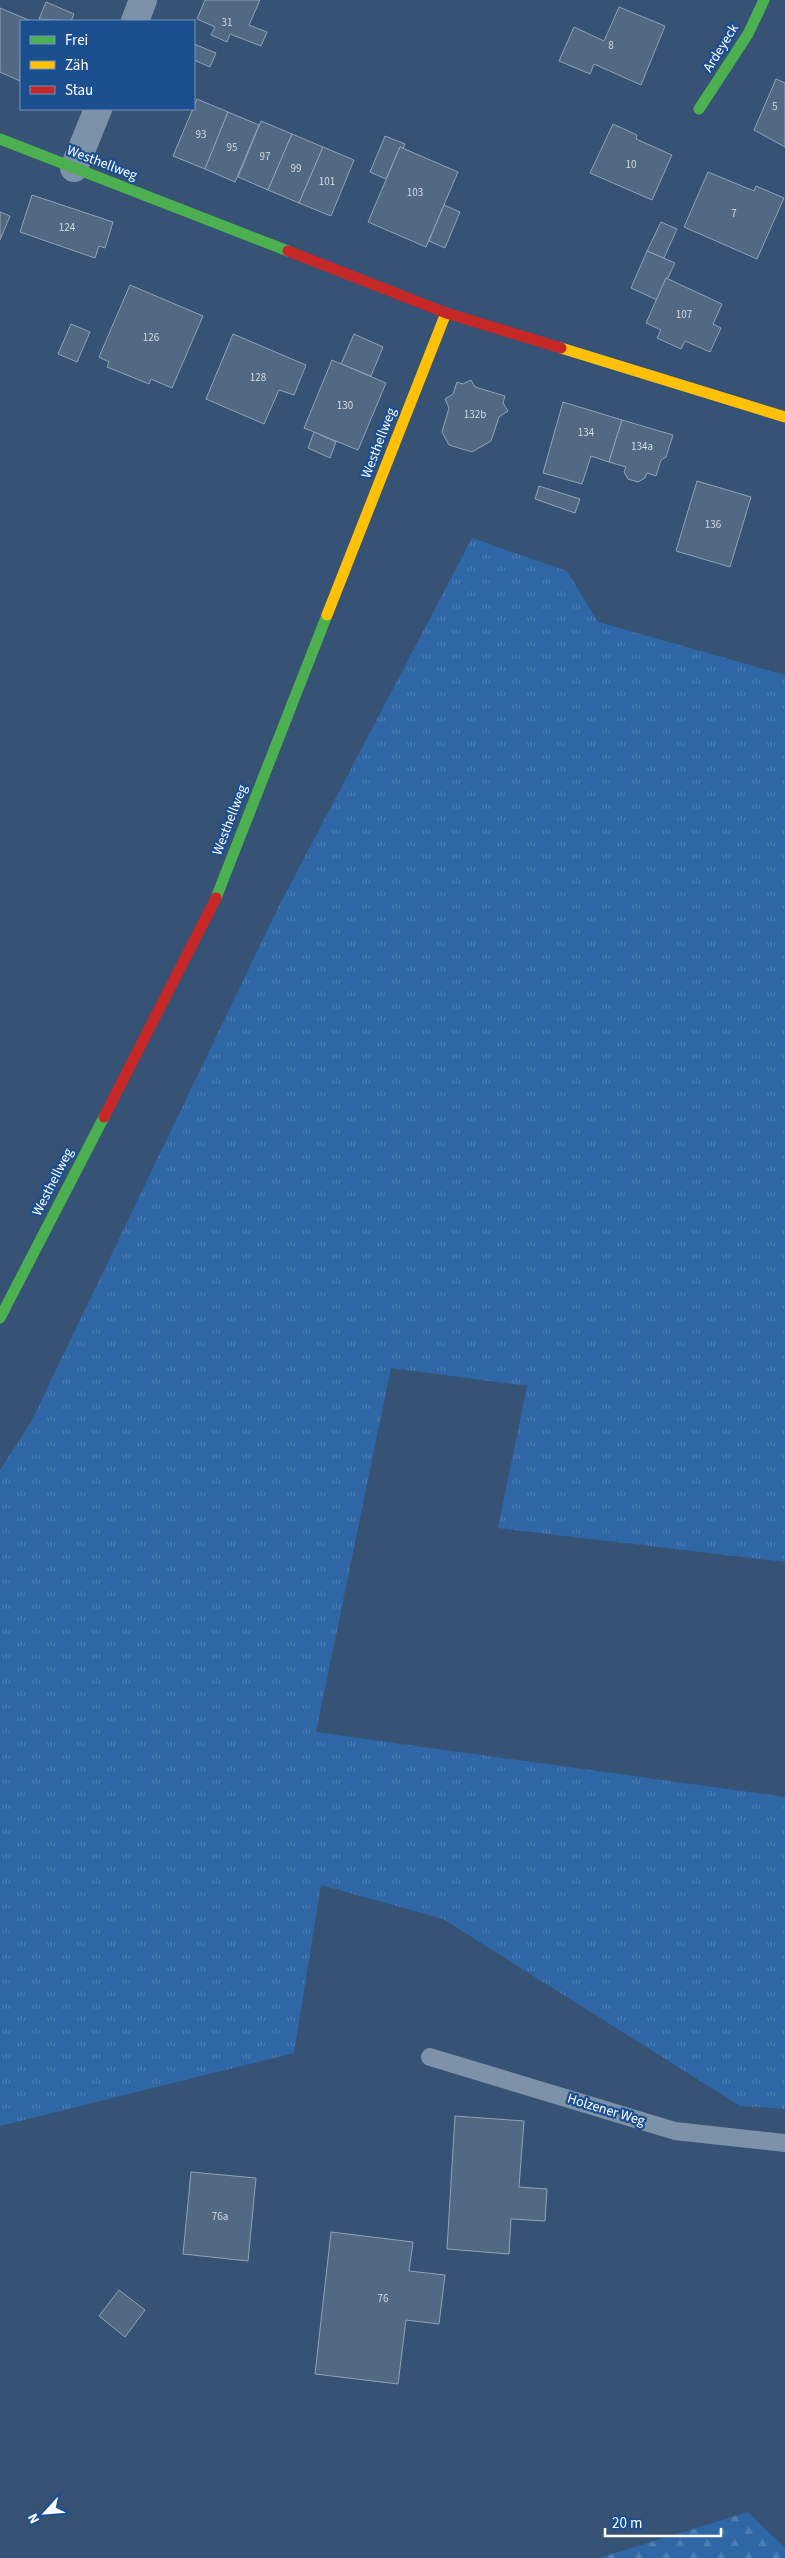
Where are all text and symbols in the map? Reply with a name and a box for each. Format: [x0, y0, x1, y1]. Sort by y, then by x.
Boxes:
house number: 31 [222, 15, 232, 30]
legend [20, 20, 195, 110]
street label: Ardeyeck [698, 20, 744, 76]
text: Frei [65, 30, 88, 51]
house number: 8 [608, 38, 614, 53]
text: Zäh [65, 55, 89, 76]
text: Stau [65, 80, 93, 101]
house number: 5 [772, 99, 778, 114]
house number: 93 [196, 127, 206, 142]
street label: Westhellweg [64, 140, 140, 186]
house number: 95 [227, 140, 237, 155]
house number: 97 [260, 149, 270, 164]
house number: 10 [626, 157, 636, 172]
house number: 99 [291, 161, 301, 176]
house number: 101 [319, 174, 335, 189]
house number: 103 [407, 185, 423, 200]
house number: 7 [731, 206, 737, 221]
house number: 124 [59, 220, 76, 235]
house number: 107 [676, 307, 692, 322]
house number: 126 [143, 330, 160, 345]
house number: 128 [250, 370, 267, 385]
house number: 130 [337, 398, 353, 413]
street label: Westhellweg [356, 405, 402, 481]
house number: 132b [464, 407, 486, 422]
house number: 134 [578, 425, 595, 440]
house number: 134a [631, 439, 653, 454]
house number: 136 [705, 517, 722, 532]
street label: Westhellweg [207, 782, 253, 858]
street label: Westhellweg [27, 1145, 79, 1219]
street label: Holzener Weg [565, 2089, 647, 2131]
house number: 76a [212, 2209, 228, 2224]
house number: 76 [378, 2291, 389, 2306]
north arrow [20, 2488, 70, 2538]
scale bar [605, 2506, 721, 2538]
text: N [23, 2510, 45, 2527]
text: 20 m [612, 2513, 642, 2534]

